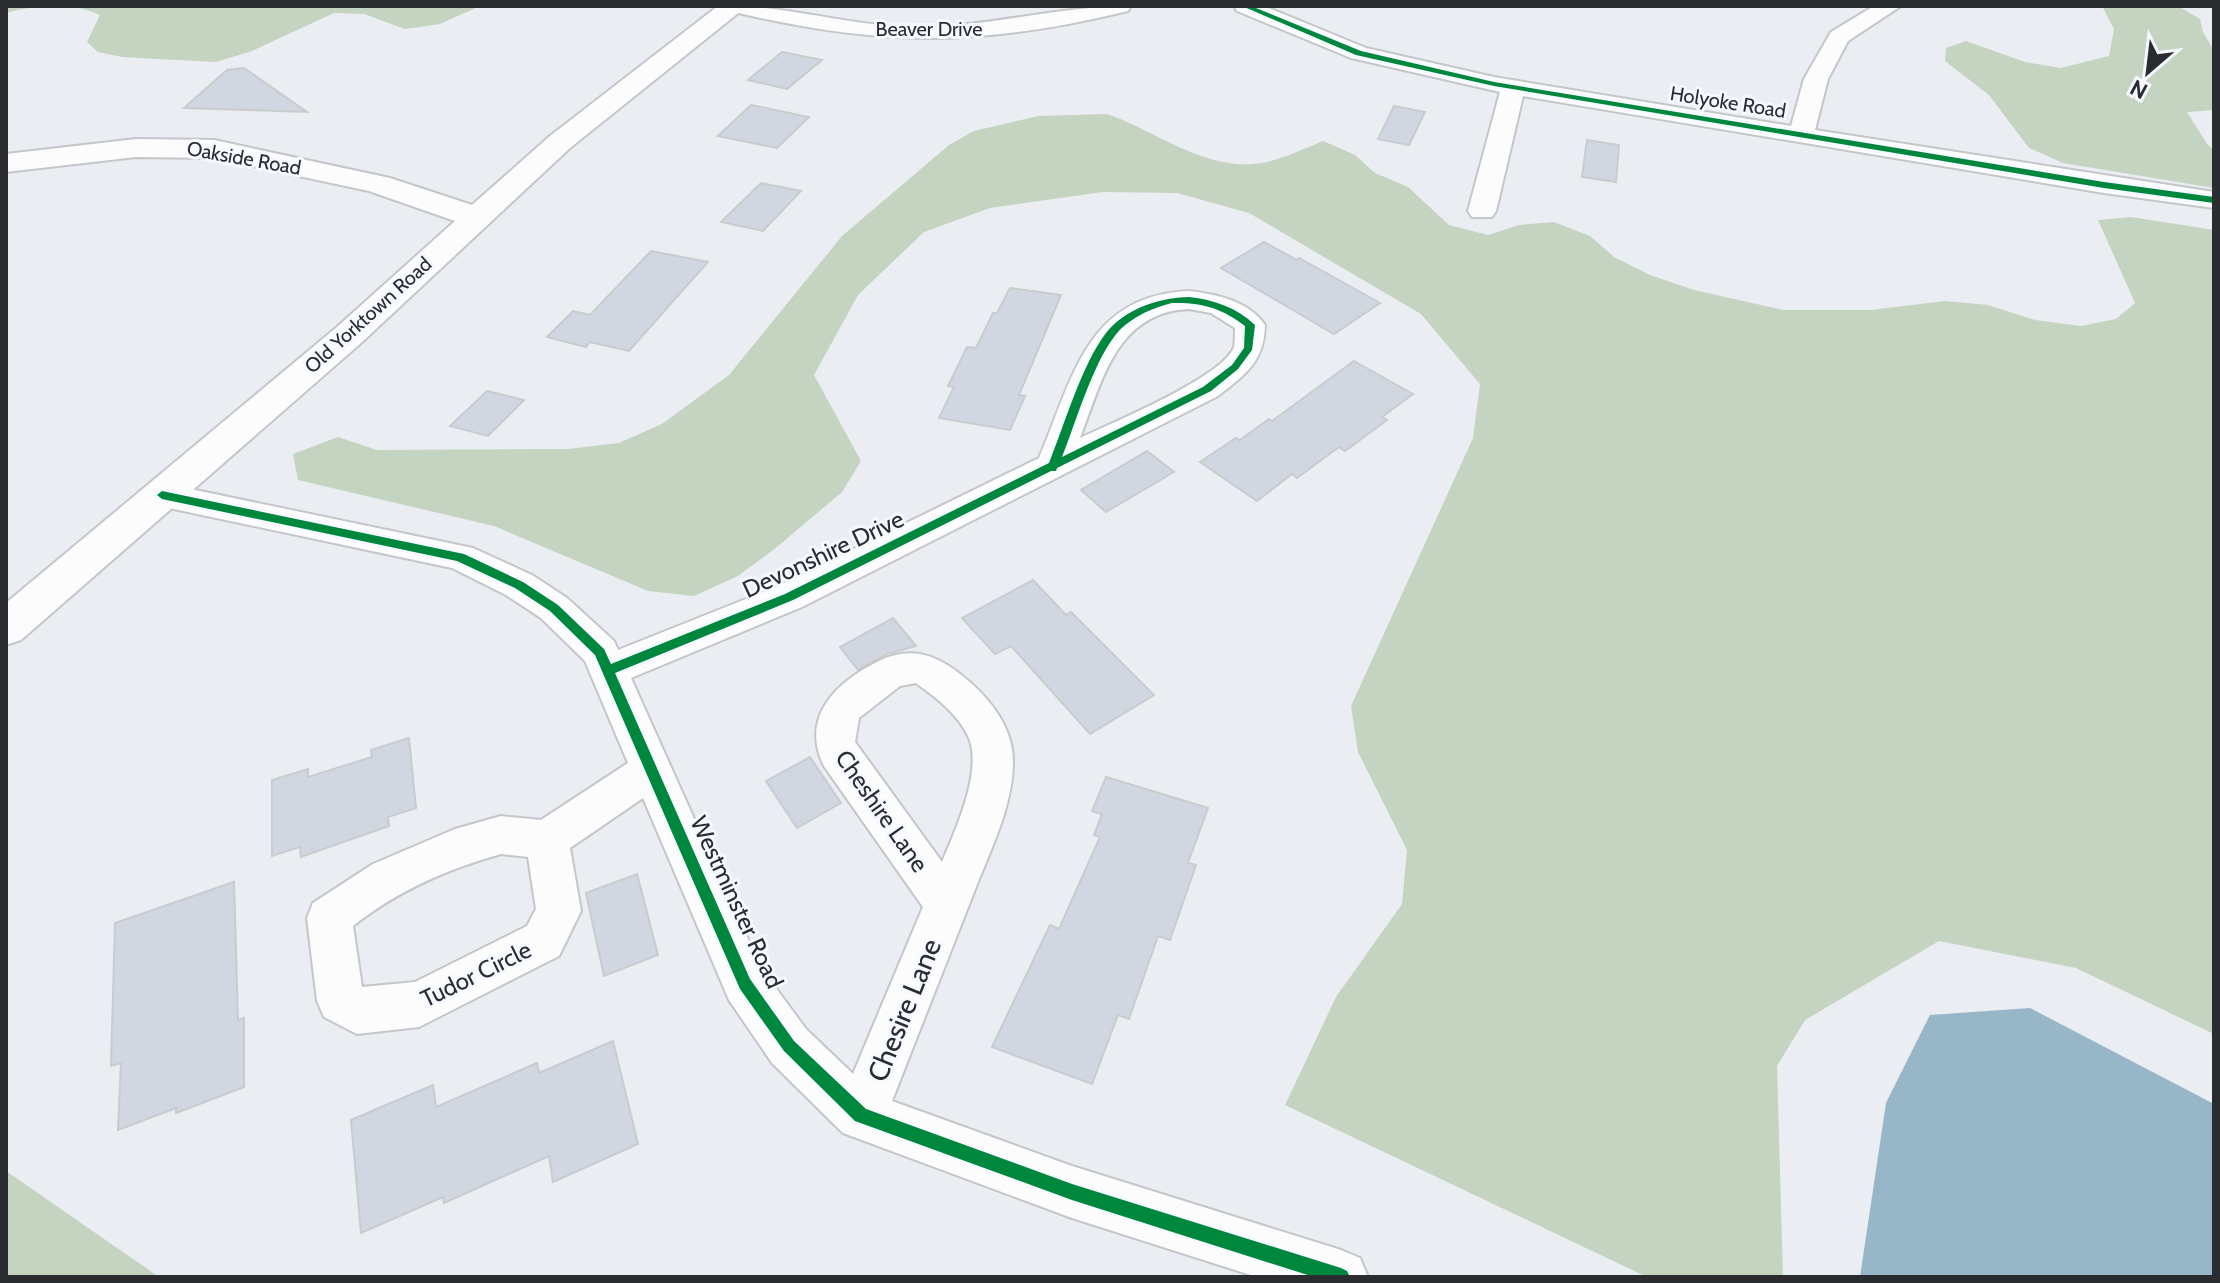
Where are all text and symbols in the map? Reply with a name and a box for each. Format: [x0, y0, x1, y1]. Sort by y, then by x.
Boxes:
street label: Beaver Drive [876, 17, 983, 41]
north arrow [2108, 32, 2188, 112]
text: N [2126, 74, 2152, 105]
street label: Holyoke Road [1668, 81, 1788, 123]
street label: Oakside Road [185, 136, 303, 180]
street label: Old Yorktown Road [300, 252, 436, 378]
street label: Devonshire Drive [738, 504, 908, 604]
street label: Cheshire Lane [829, 744, 935, 878]
street label: Westminster Road [684, 811, 790, 993]
street label: Chesire Lane [860, 934, 948, 1086]
street label: Tudor Circle [416, 935, 536, 1013]

